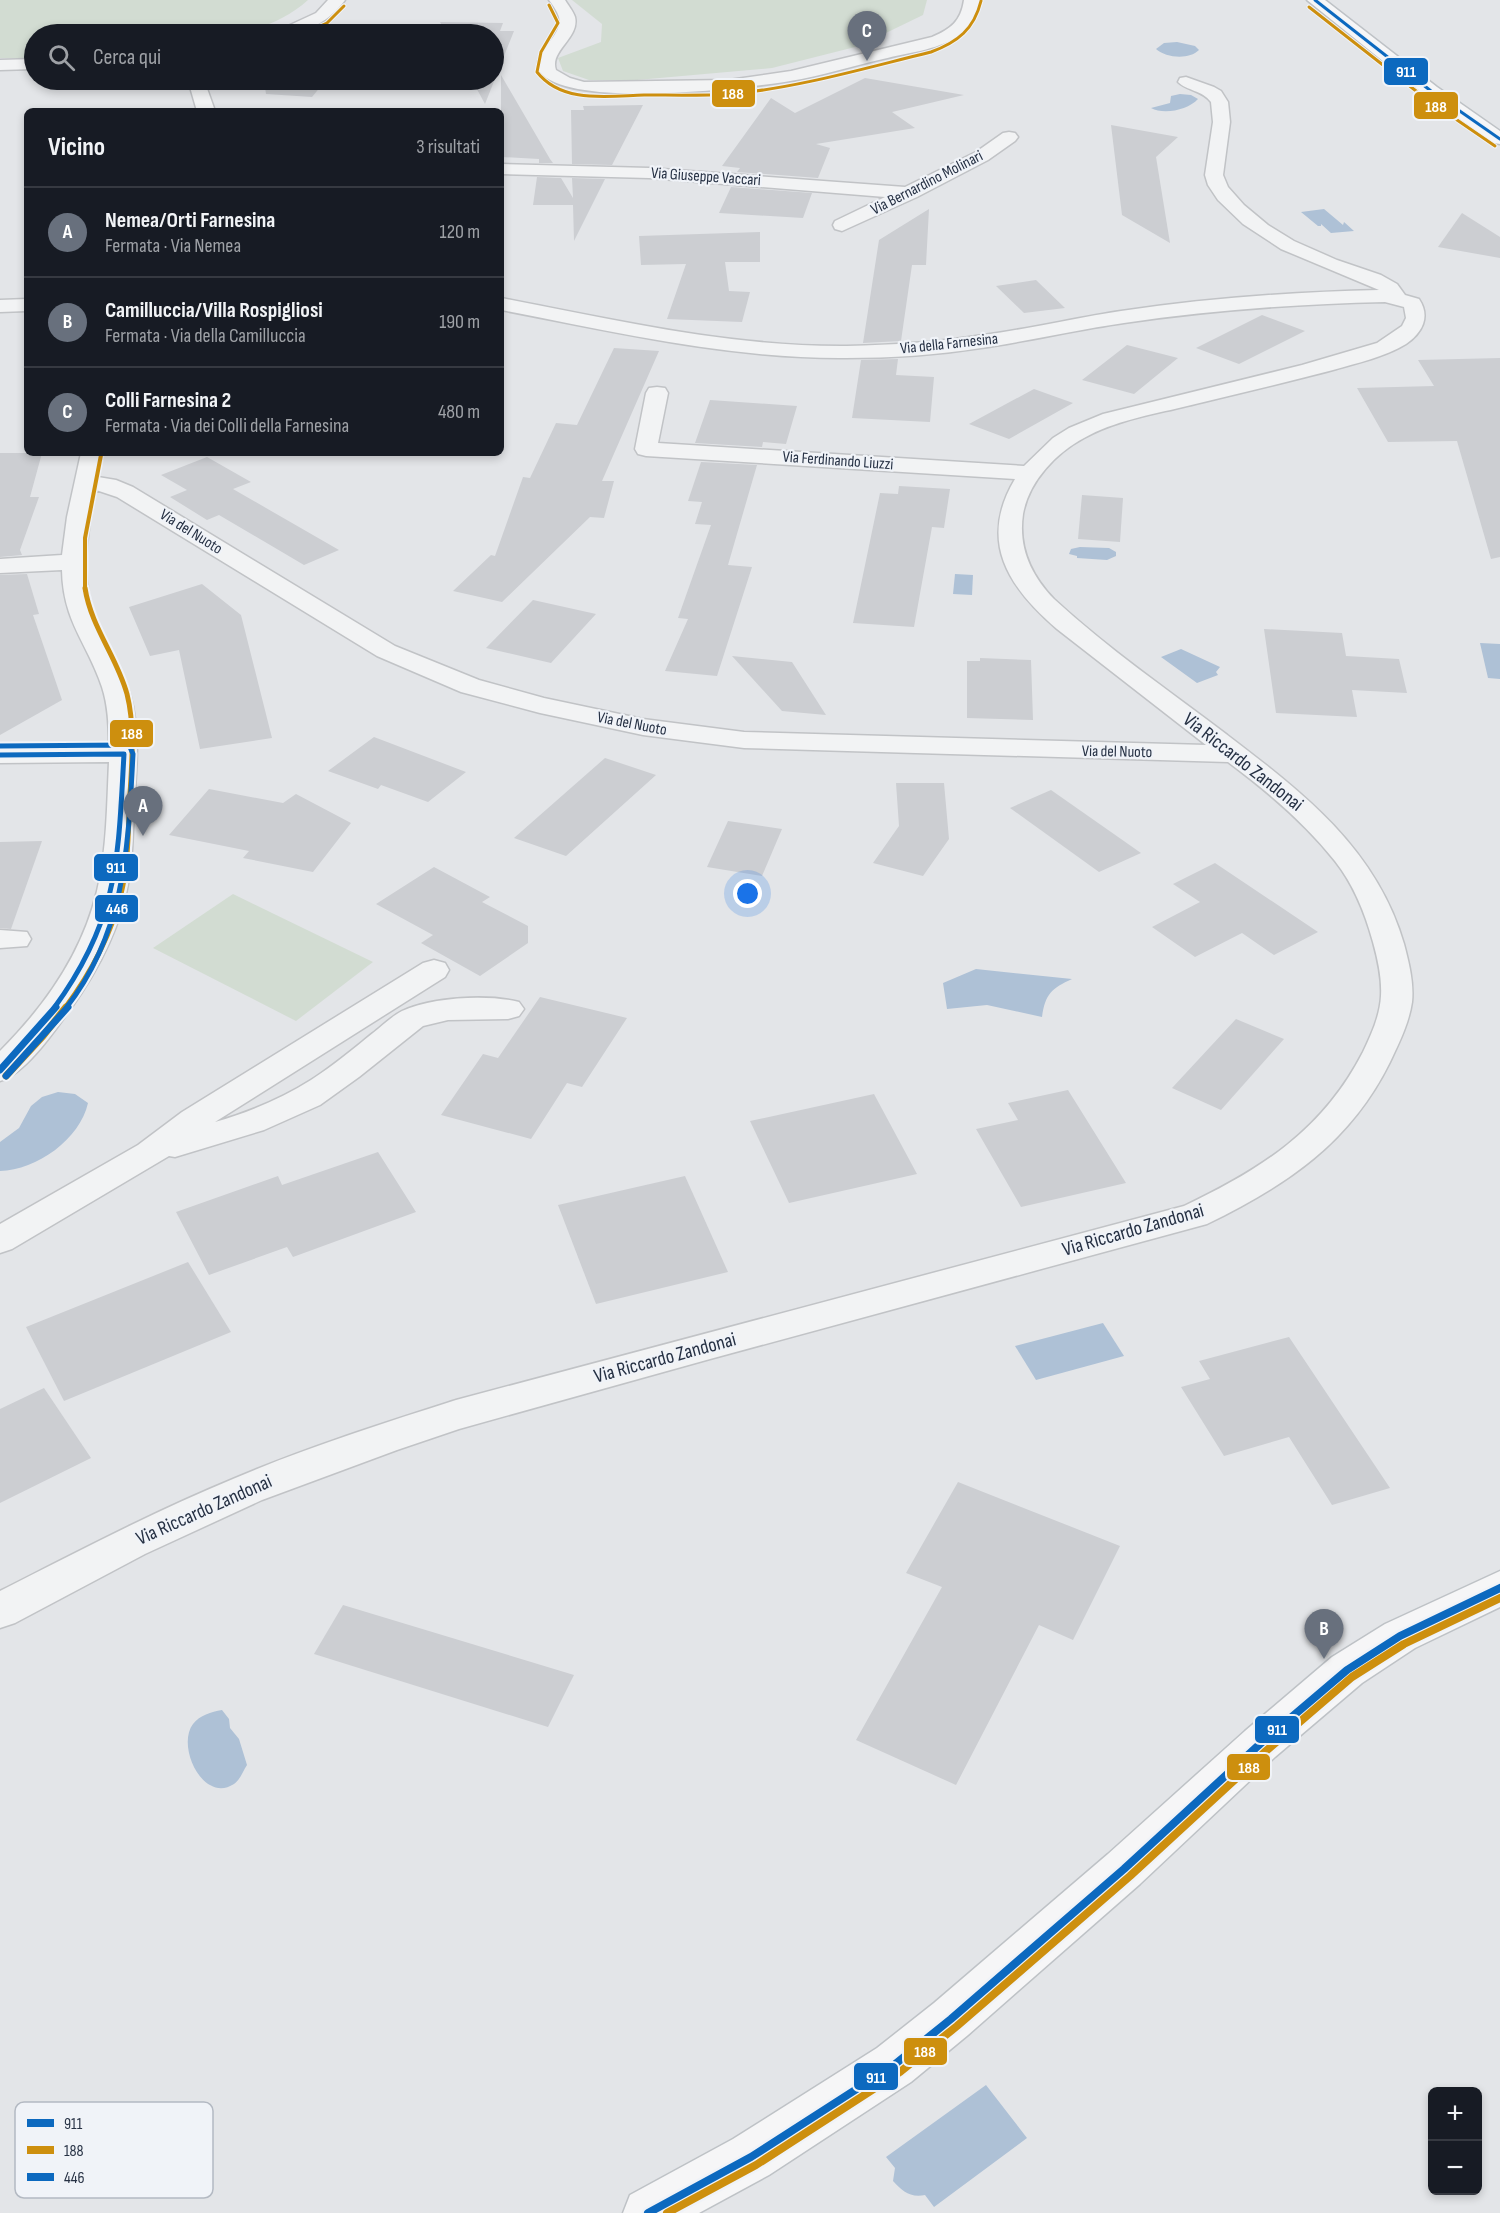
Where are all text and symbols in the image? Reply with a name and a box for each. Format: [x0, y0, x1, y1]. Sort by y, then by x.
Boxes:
pin: C [848, 11, 886, 61]
search box [24, 24, 504, 90]
icon: search [45, 41, 78, 74]
text: Cerca qui [93, 44, 161, 71]
line badge: 911 [1383, 57, 1429, 86]
text: 911 [1396, 63, 1417, 82]
line badge: 188 [711, 79, 756, 108]
text: 188 [722, 85, 744, 104]
line badge: 188 [1413, 91, 1459, 120]
text: 188 [1425, 98, 1447, 117]
text: Vicino [48, 132, 105, 163]
text: 3 risultati [416, 135, 480, 159]
street label: Via Bernardino Molinari [868, 147, 986, 219]
street label: Via Giuseppe Vaccari [650, 164, 762, 190]
text: Nemea/Orti Farnesina [105, 207, 275, 234]
text: A [63, 220, 72, 244]
text: 120 m [440, 220, 480, 244]
text: Fermata · Via Nemea [105, 234, 241, 258]
text: Camilluccia/Villa Rospigliosi [105, 297, 323, 324]
text: B [63, 310, 72, 334]
text: 190 m [439, 310, 480, 334]
text: Fermata · Via della Camilluccia [105, 324, 306, 348]
street label: Via della Farnesina [899, 329, 999, 359]
text: Colli Farnesina 2 [105, 387, 231, 414]
text: C [62, 400, 73, 424]
text: 480 m [438, 400, 480, 424]
text: Fermata · Via dei Colli della Farnesina [105, 414, 349, 438]
street label: Via Ferdinando Liuzzi [782, 448, 894, 474]
street label: Via del Nuoto [156, 505, 226, 559]
street label: Via del Nuoto [596, 708, 668, 740]
street label: Via Riccardo Zandonai [1178, 708, 1308, 816]
line badge: 188 [109, 719, 154, 748]
text: 188 [121, 725, 143, 744]
street label: Via del Nuoto [1082, 742, 1152, 762]
pin: A [124, 786, 162, 836]
line badge: 911 [93, 853, 139, 882]
text: 911 [106, 859, 127, 878]
your location [733, 879, 762, 908]
line badge: 446 [94, 894, 139, 923]
text: 446 [106, 900, 128, 919]
street label: Via Riccardo Zandonai [1059, 1198, 1207, 1262]
street label: Via Riccardo Zandonai [591, 1328, 739, 1388]
street label: Via Riccardo Zandonai [132, 1469, 276, 1551]
pin: B [1304, 1610, 1344, 1659]
line badge: 911 [1254, 1715, 1300, 1744]
text: 911 [1267, 1721, 1288, 1740]
line badge: 188 [1226, 1753, 1271, 1781]
text: 188 [1238, 1759, 1260, 1778]
line badge: 188 [903, 2037, 948, 2066]
text: 188 [914, 2043, 936, 2062]
line badge: 911 [853, 2062, 899, 2091]
text: 911 [866, 2069, 887, 2088]
map controls [1428, 2087, 1482, 2195]
button: + [1428, 2087, 1482, 2141]
legend [15, 2102, 213, 2198]
text: 911 [64, 2115, 83, 2134]
button: − [1428, 2141, 1482, 2195]
text: 188 [64, 2142, 84, 2161]
text: 446 [64, 2169, 84, 2188]

